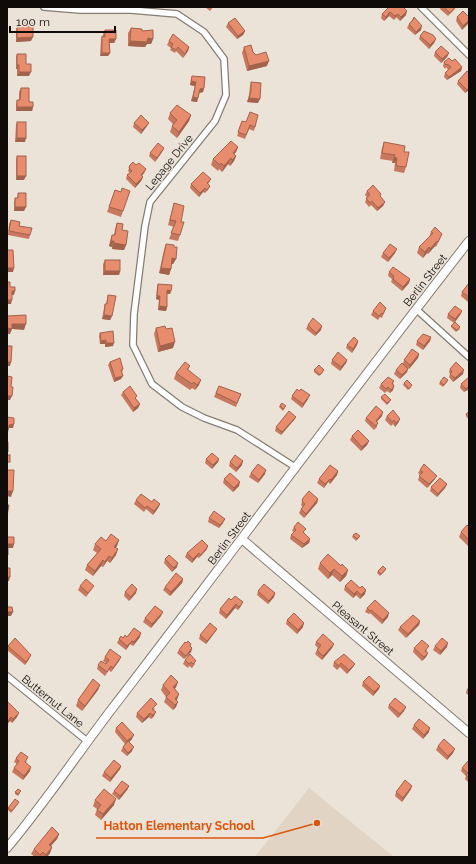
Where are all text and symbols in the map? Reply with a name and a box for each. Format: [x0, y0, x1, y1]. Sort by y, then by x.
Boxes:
scale bar [10, 8, 115, 34]
text: 100 m [16, 15, 50, 29]
street label: Lepage Drive [143, 131, 196, 193]
street label: Berlin Street [401, 251, 450, 309]
street label: Berlin Street [205, 509, 254, 567]
street label: Pleasant Street [329, 599, 397, 658]
street label: Butternut Lane [19, 672, 87, 731]
callout: Hatton Elementary School [96, 814, 263, 838]
text: Hatton Elementary School [103, 819, 255, 833]

